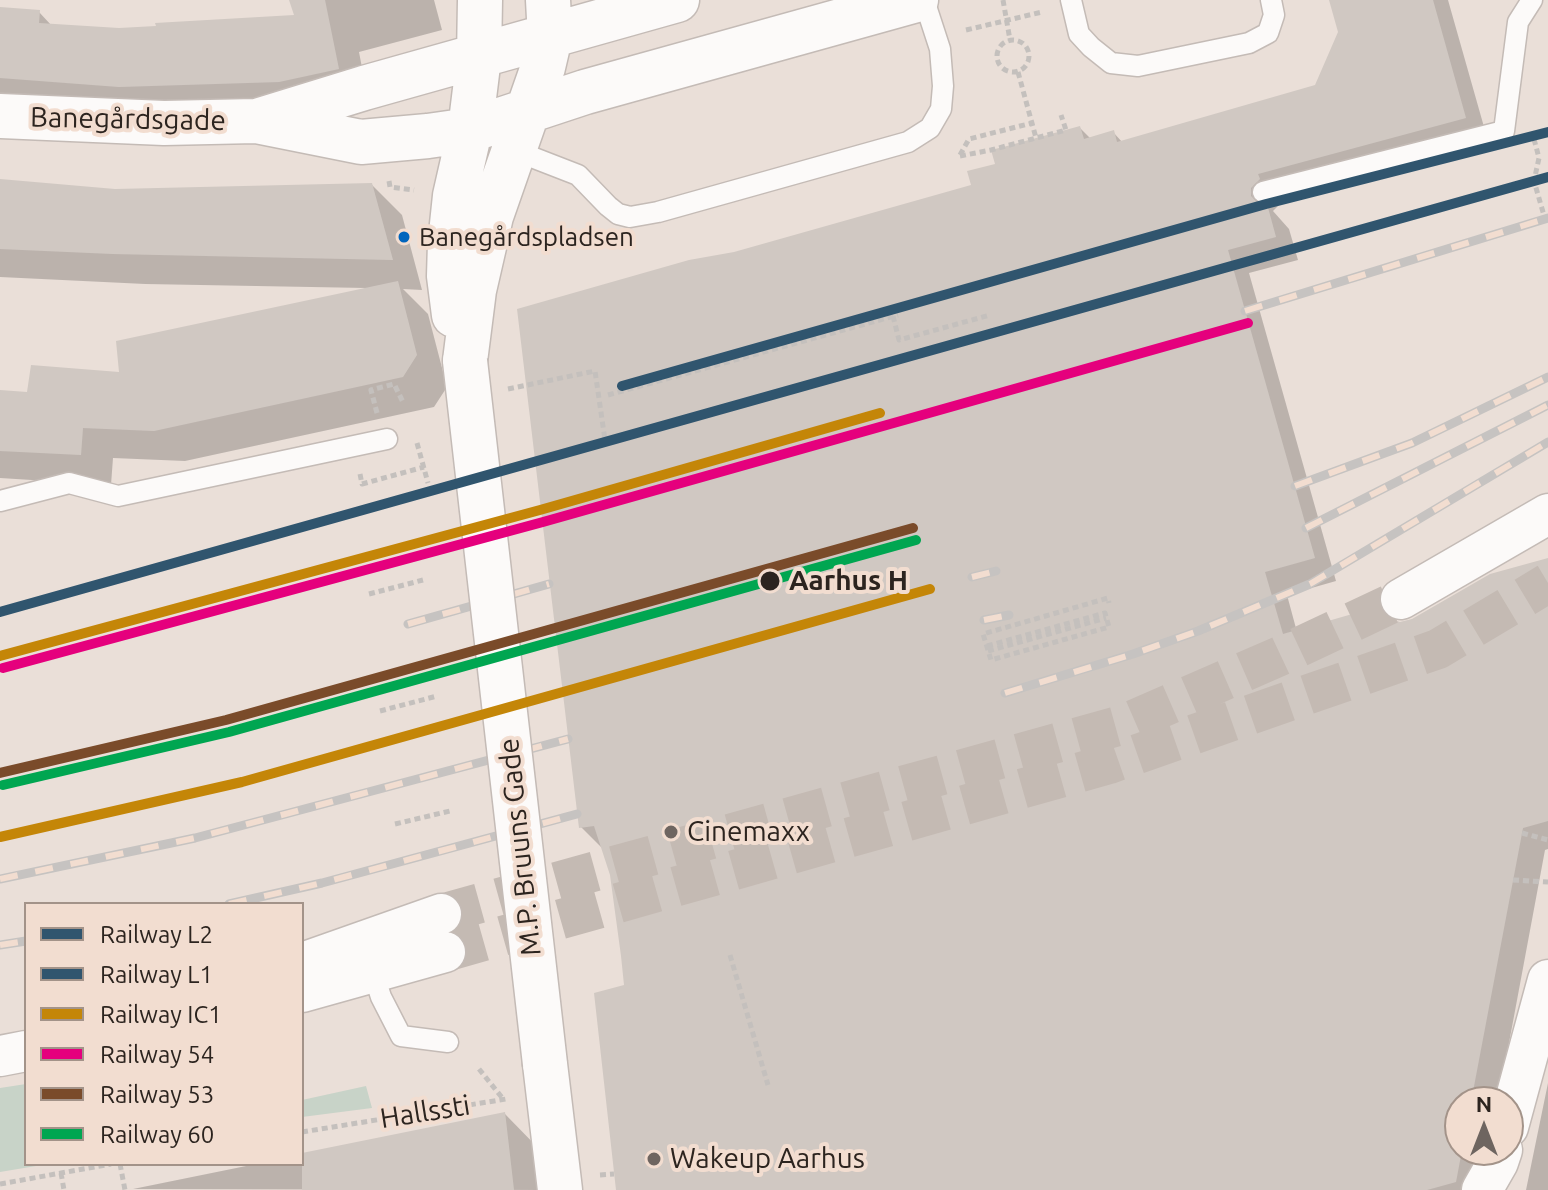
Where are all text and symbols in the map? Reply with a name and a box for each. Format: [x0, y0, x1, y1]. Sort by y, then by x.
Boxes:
street label: Banegårdsgade [30, 100, 226, 138]
place label: Banegårdspladsen [419, 221, 634, 253]
marker: Banegårdspladsen [396, 229, 412, 245]
place label: Aarhus H [789, 564, 908, 598]
marker: Aarhus H [758, 569, 782, 593]
street label: M.P. Bruuns Gade [492, 736, 548, 958]
place label: Cinemaxx [687, 815, 810, 849]
marker: Cinemaxx [662, 823, 680, 841]
legend [24, 902, 304, 1166]
text: Railway L2 [100, 921, 213, 948]
text: Railway L1 [100, 961, 213, 988]
text: Railway IC1 [100, 1001, 222, 1028]
text: Railway 54 [100, 1041, 214, 1068]
text: Railway 53 [100, 1081, 214, 1108]
north arrow [1444, 1086, 1524, 1166]
street label: Hallssti [378, 1088, 472, 1136]
text: N [1476, 1091, 1492, 1116]
text: Railway 60 [100, 1121, 214, 1148]
place label: Wakeup Aarhus [670, 1142, 865, 1176]
marker: Wakeup Aarhus [645, 1150, 663, 1168]

